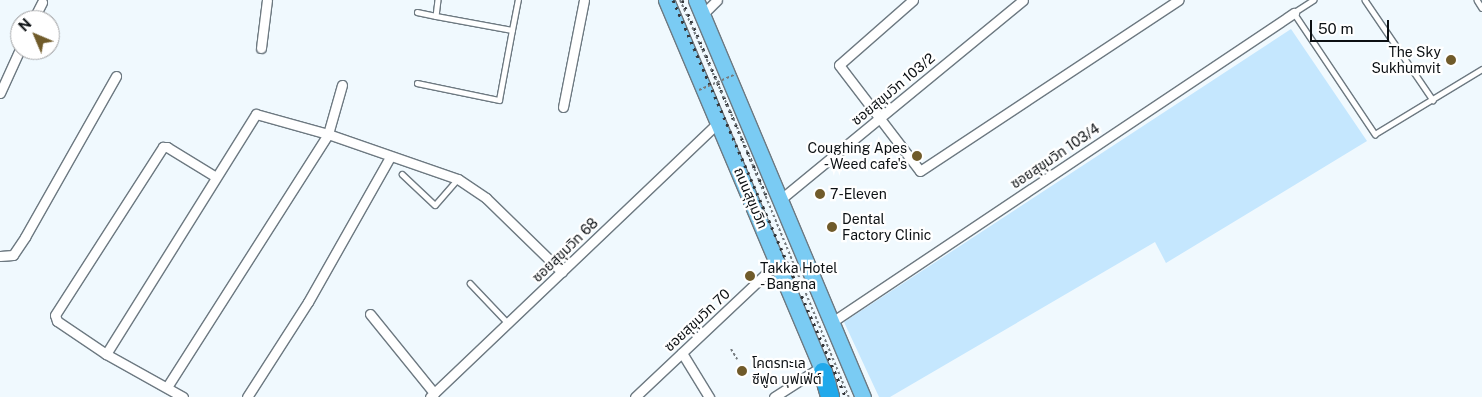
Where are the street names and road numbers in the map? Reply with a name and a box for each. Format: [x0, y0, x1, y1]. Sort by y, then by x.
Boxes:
street label: ซอยสุขุมวิท 103/2 [848, 49, 938, 129]
street label: ซอยสุขุมวิท 103/4 [1007, 120, 1103, 192]
street label: ถนนสุขุมวิท [731, 165, 771, 231]
street label: ซอยสุขุมวิท 68 [529, 214, 601, 286]
street label: ซอยสุขุมวิท 70 [661, 285, 733, 355]

